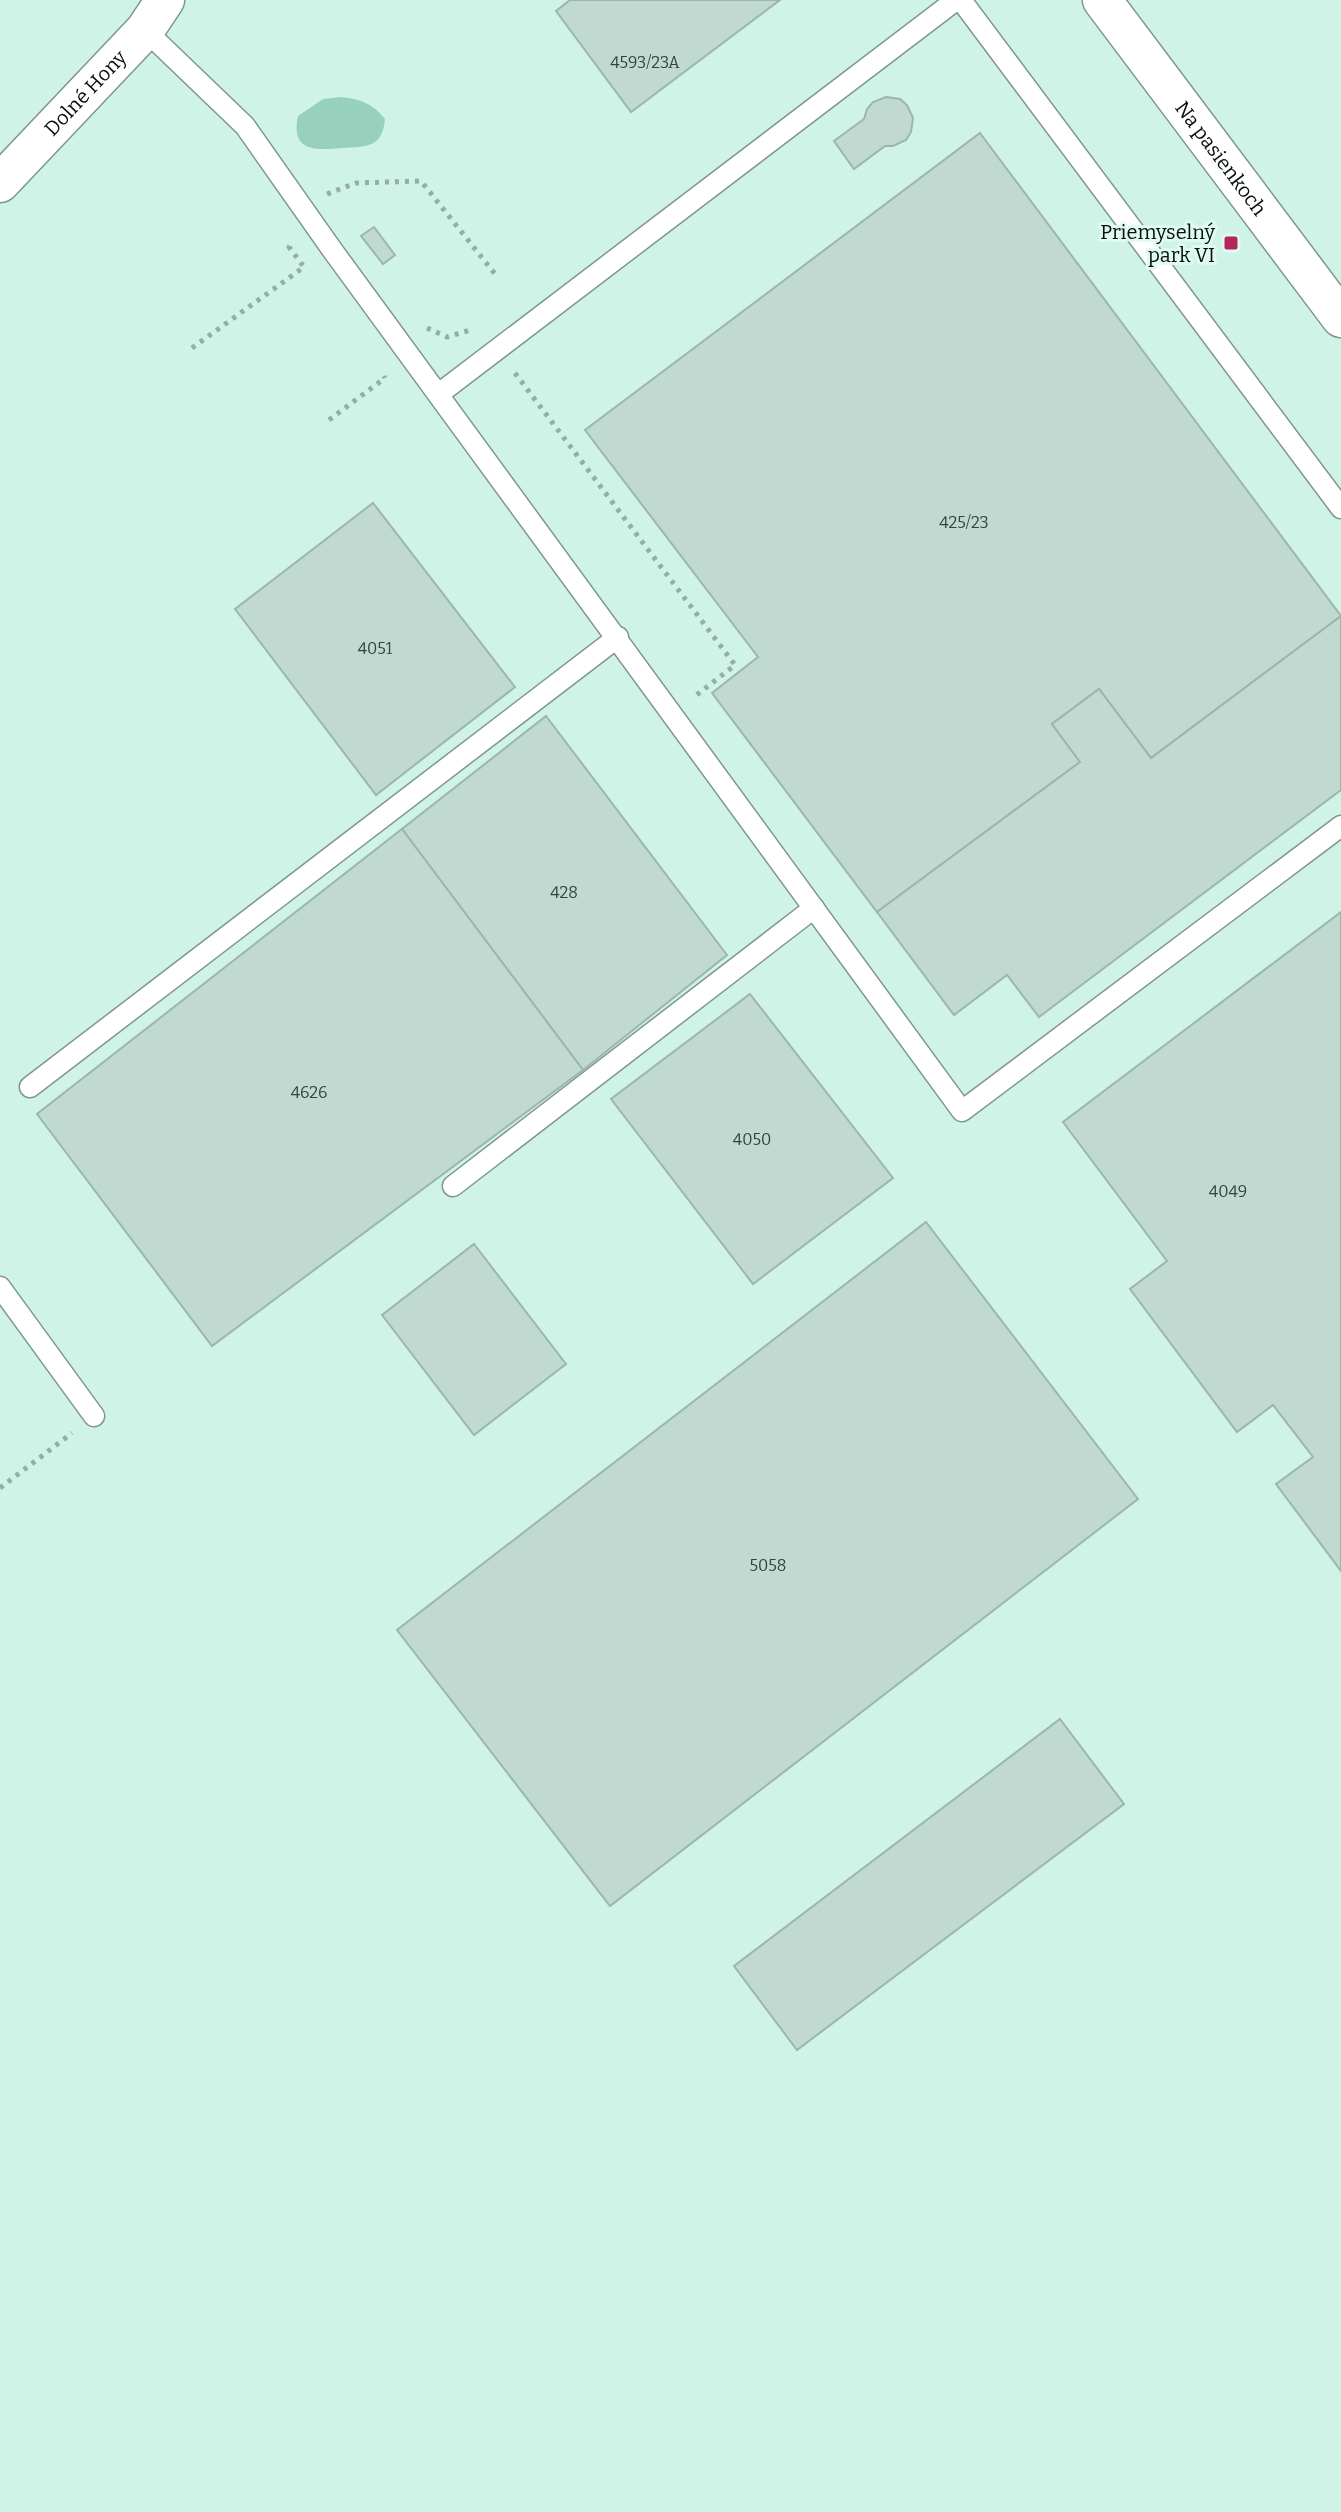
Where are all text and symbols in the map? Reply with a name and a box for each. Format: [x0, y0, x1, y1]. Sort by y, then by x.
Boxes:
street label: Dolné Hony [39, 45, 132, 141]
house number: 4593/23A [610, 53, 680, 72]
street label: Na pasienkoch [1170, 96, 1272, 221]
place label: Priemyselný park VI [1100, 220, 1215, 267]
marker: Priemyselný park VI [1222, 234, 1240, 252]
house number: 425/23 [939, 513, 989, 532]
house number: 4051 [358, 639, 393, 658]
house number: 428 [550, 883, 578, 902]
house number: 4626 [291, 1083, 327, 1102]
house number: 4050 [733, 1130, 771, 1149]
house number: 4049 [1209, 1182, 1247, 1201]
house number: 5058 [750, 1556, 786, 1575]

